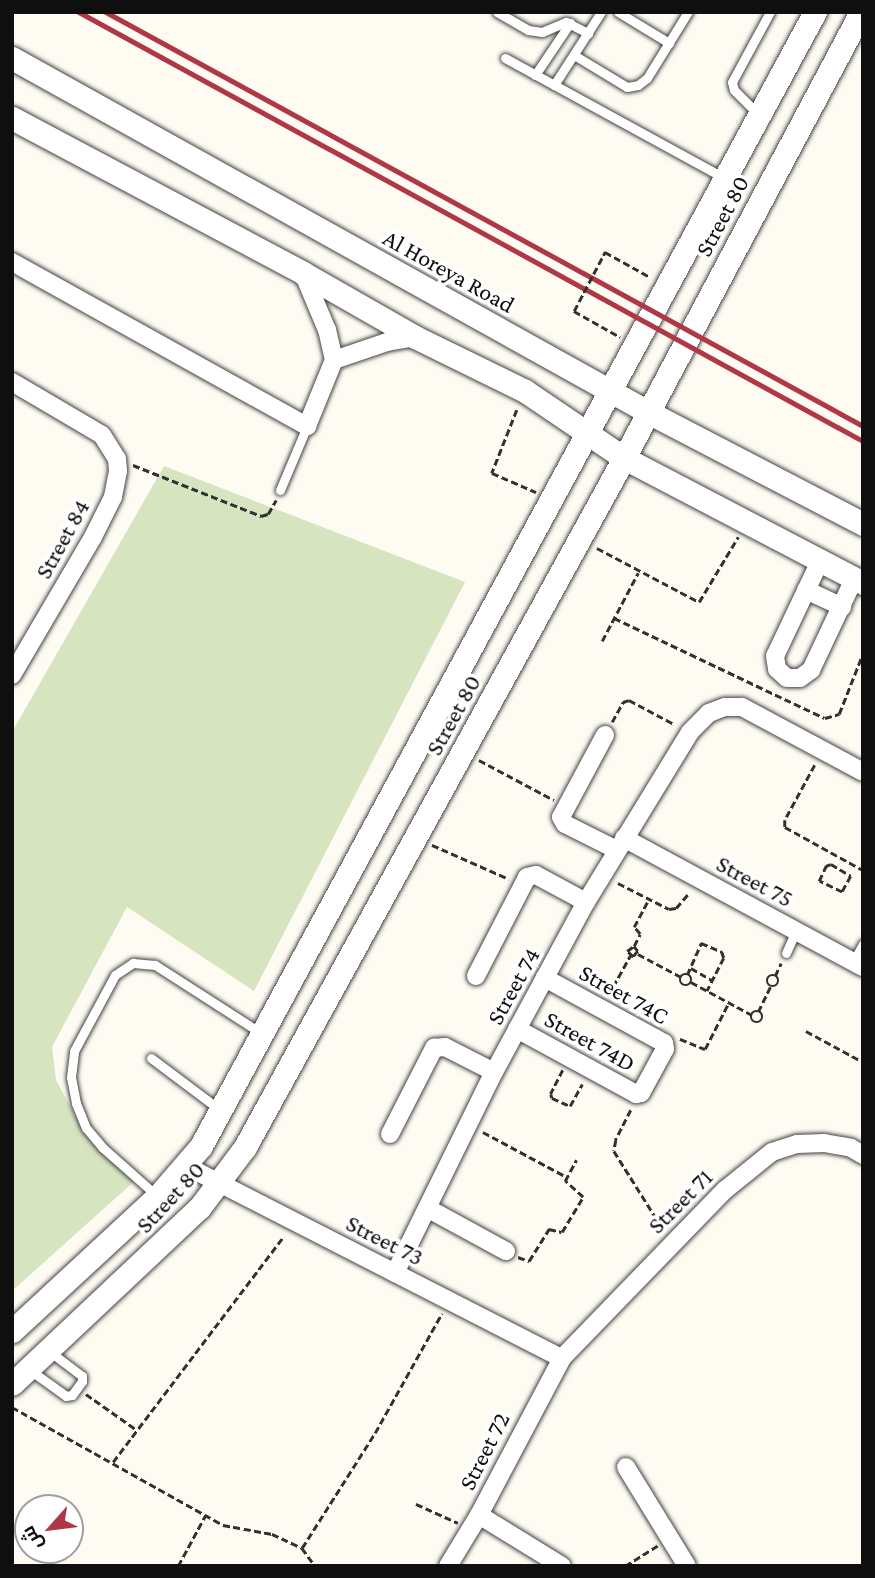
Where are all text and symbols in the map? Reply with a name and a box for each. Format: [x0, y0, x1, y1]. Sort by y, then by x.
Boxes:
street label: Street 80 [689, 171, 755, 261]
street label: Al Horeya Road [378, 223, 520, 319]
street label: Street 84 [29, 494, 95, 584]
street label: Street 80 [419, 670, 487, 760]
street label: Street 75 [712, 849, 798, 913]
street label: Street 74 [480, 943, 546, 1029]
street label: Street 74C [574, 958, 674, 1030]
street label: Street 74D [540, 1004, 640, 1078]
street label: Street 80 [130, 1155, 210, 1239]
street label: Street 71 [642, 1163, 718, 1239]
street label: Street 73 [342, 1208, 428, 1272]
street label: Street 72 [452, 1407, 516, 1495]
north arrow [14, 1494, 84, 1564]
text: ش [17, 1522, 47, 1554]

